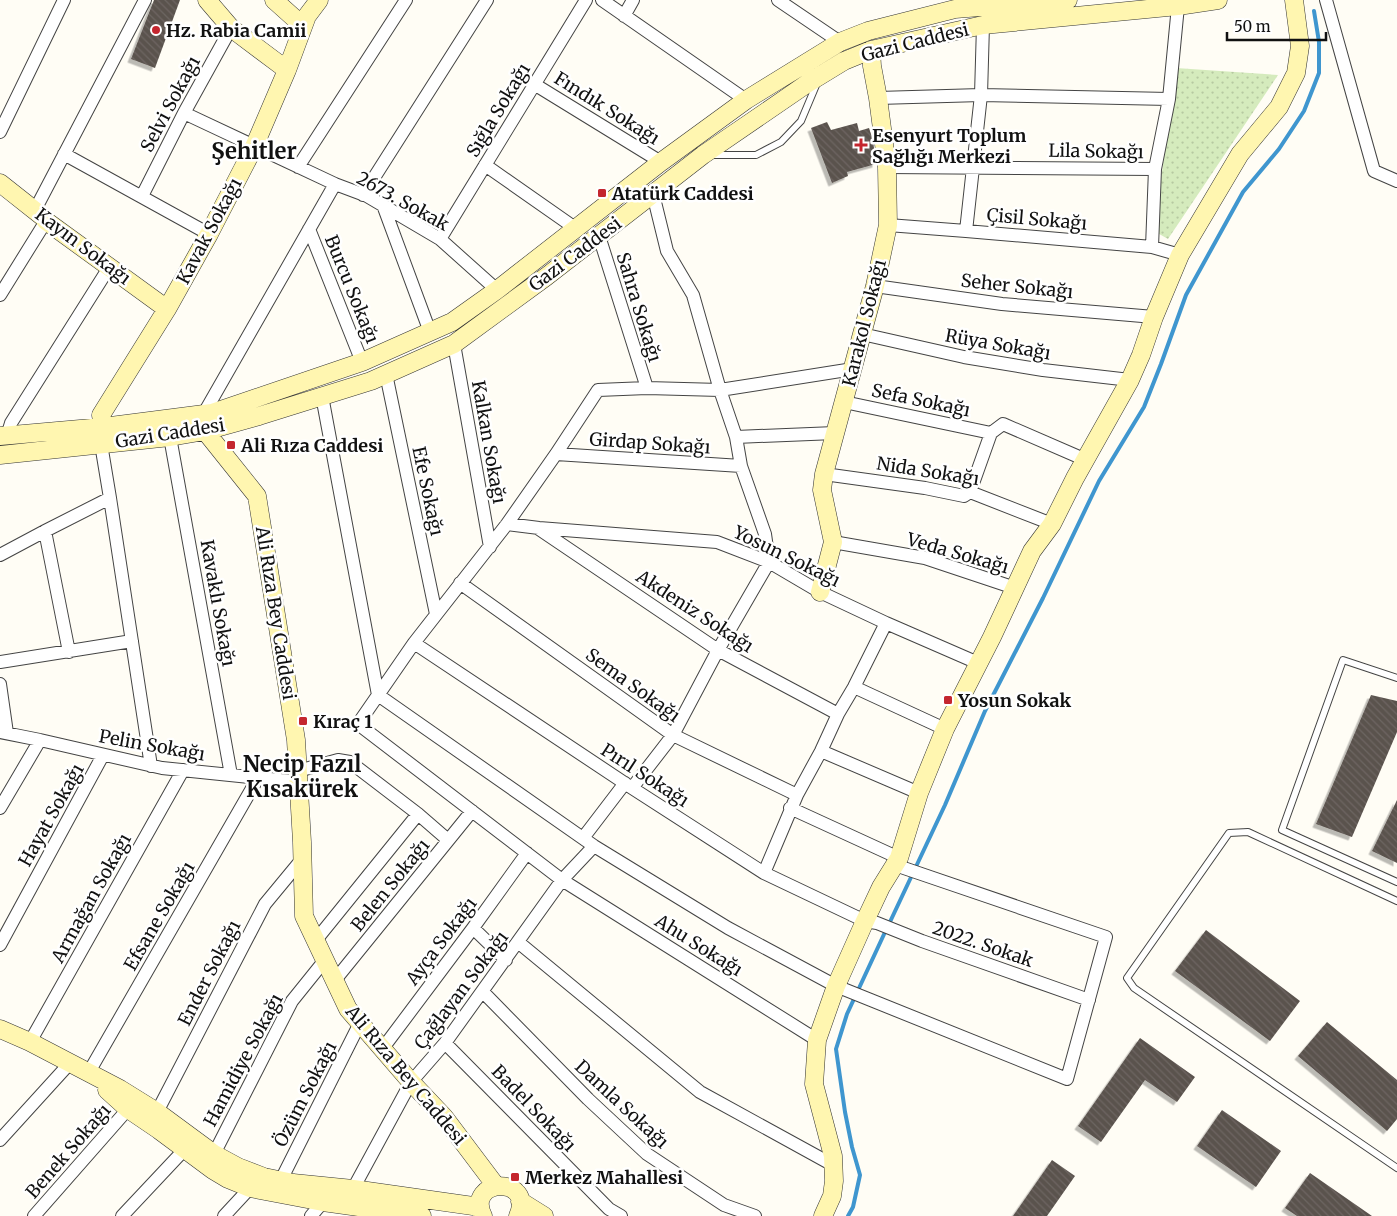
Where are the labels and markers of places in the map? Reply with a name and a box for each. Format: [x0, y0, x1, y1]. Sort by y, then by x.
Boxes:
place label: Hz. Rabia Camii [166, 19, 306, 42]
marker: Hz. Rabia Camii [150, 24, 162, 36]
place label: Esenyurt Toplum Sağlığı Merkezi [872, 124, 1026, 168]
marker: Esenyurt Toplum Sağlığı Merkezi [854, 138, 868, 152]
place label: Atatürk Caddesi [611, 182, 754, 205]
marker: Atatürk Caddesi [596, 187, 608, 199]
place label: Ali Rıza Caddesi [240, 434, 383, 457]
marker: Ali Rıza Caddesi [225, 439, 237, 451]
place label: Yosun Sokak [957, 689, 1072, 712]
marker: Yosun Sokak [942, 694, 954, 706]
place label: Kıraç 1 [313, 710, 373, 733]
marker: Kıraç 1 [297, 715, 309, 727]
place label: Merkez Mahallesi [525, 1166, 683, 1189]
marker: Merkez Mahallesi [509, 1171, 521, 1183]

